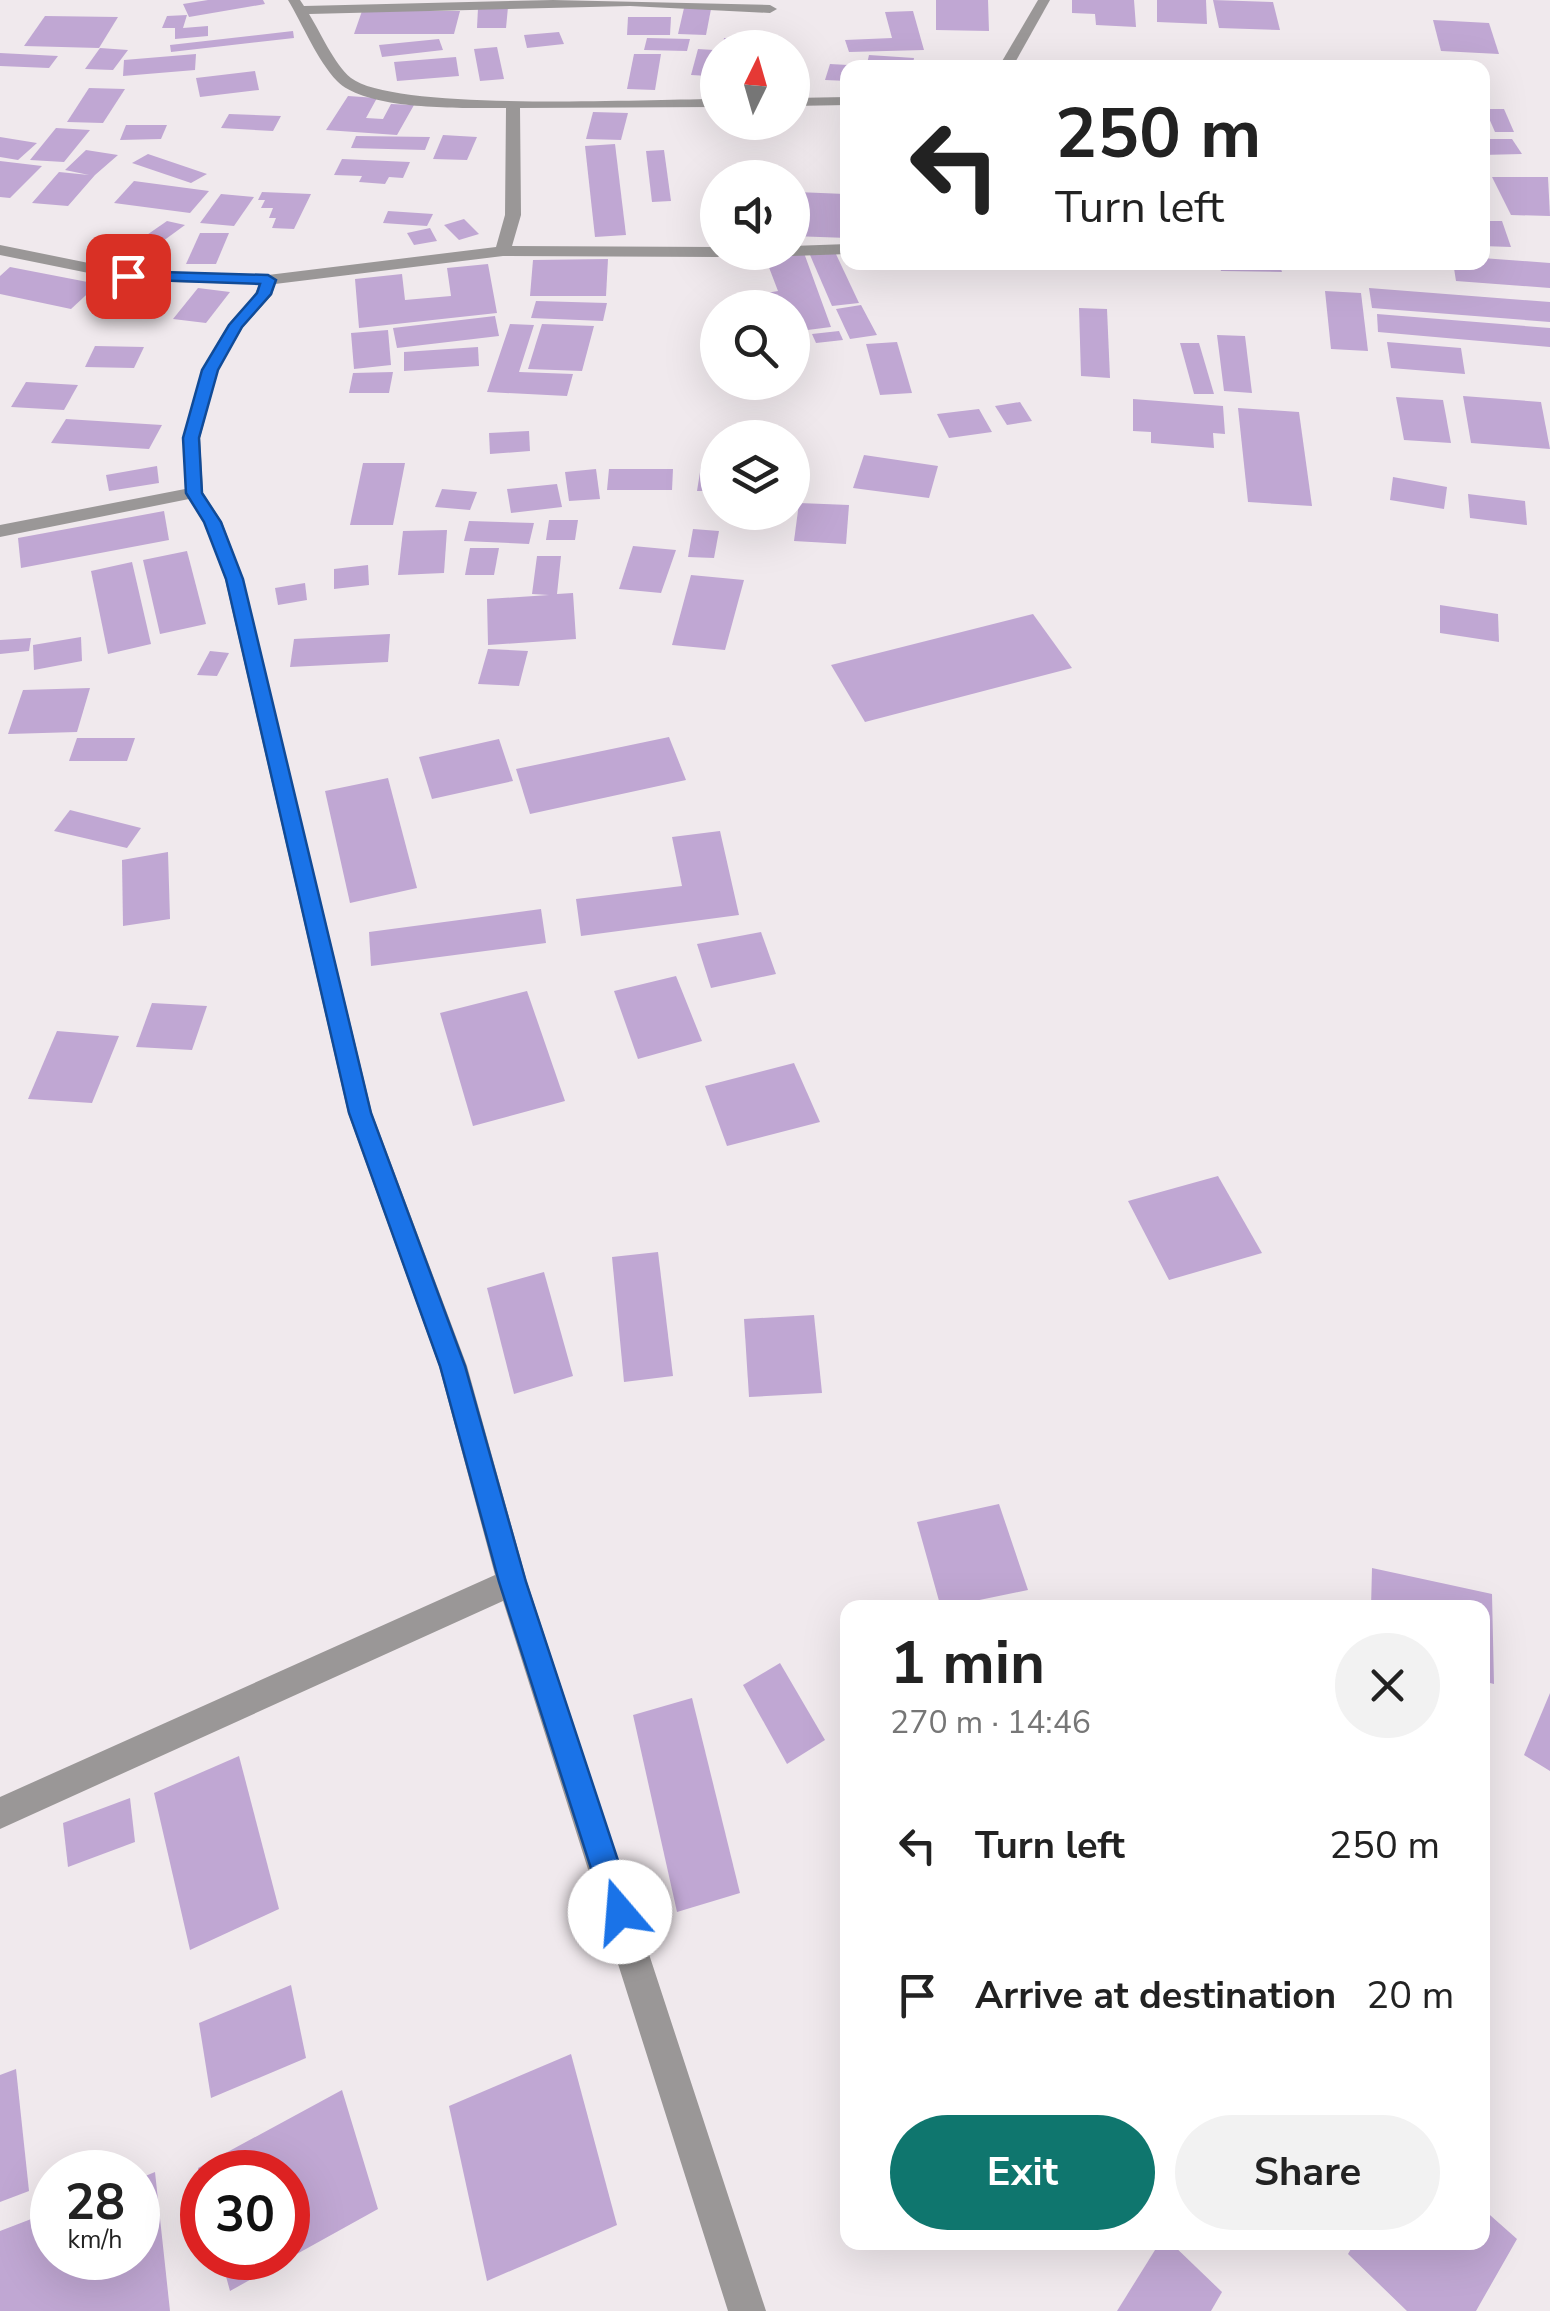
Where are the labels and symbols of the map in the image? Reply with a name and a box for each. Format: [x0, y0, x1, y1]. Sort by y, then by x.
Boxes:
north arrow [700, 30, 810, 140]
pin [86, 234, 171, 319]
position arrow [568, 1860, 672, 1964]
speed limit sign: 30 [180, 2150, 310, 2280]

